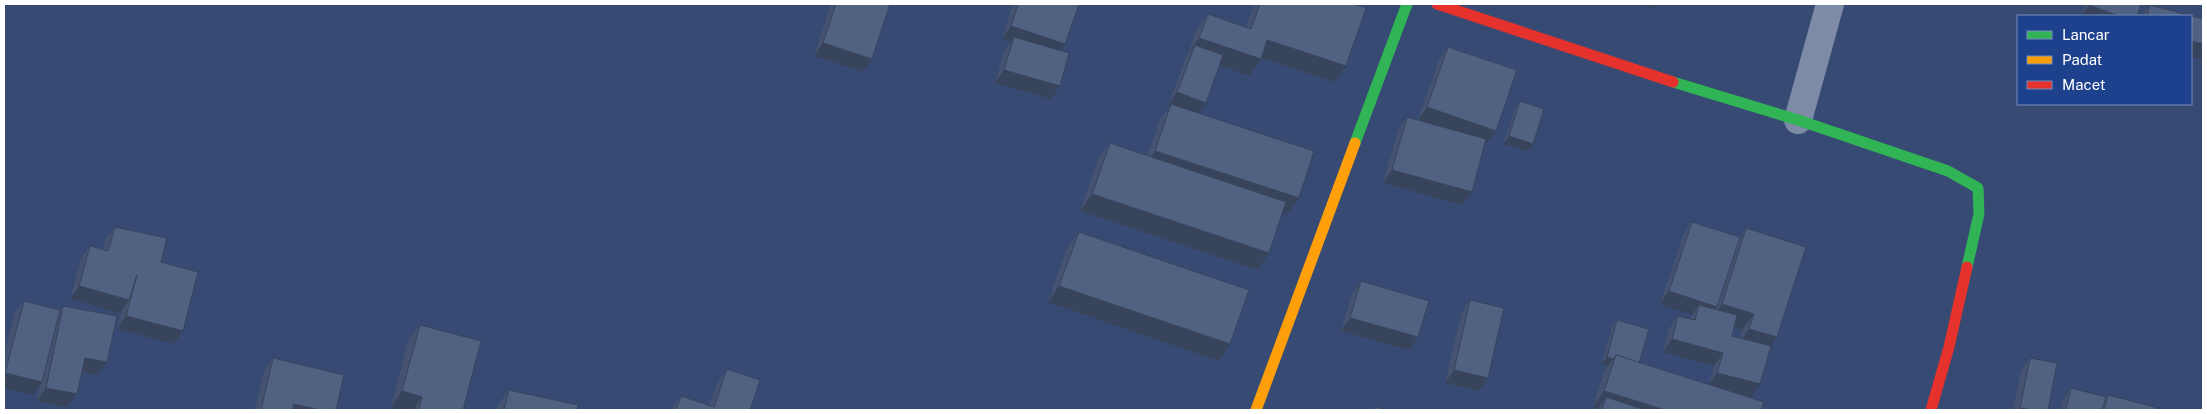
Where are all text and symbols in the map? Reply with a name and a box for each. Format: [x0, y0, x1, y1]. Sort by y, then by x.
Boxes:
legend [2017, 15, 2192, 105]
text: Lancar [2062, 26, 2110, 43]
text: Padat [2062, 51, 2103, 68]
text: Macet [2062, 76, 2106, 93]

